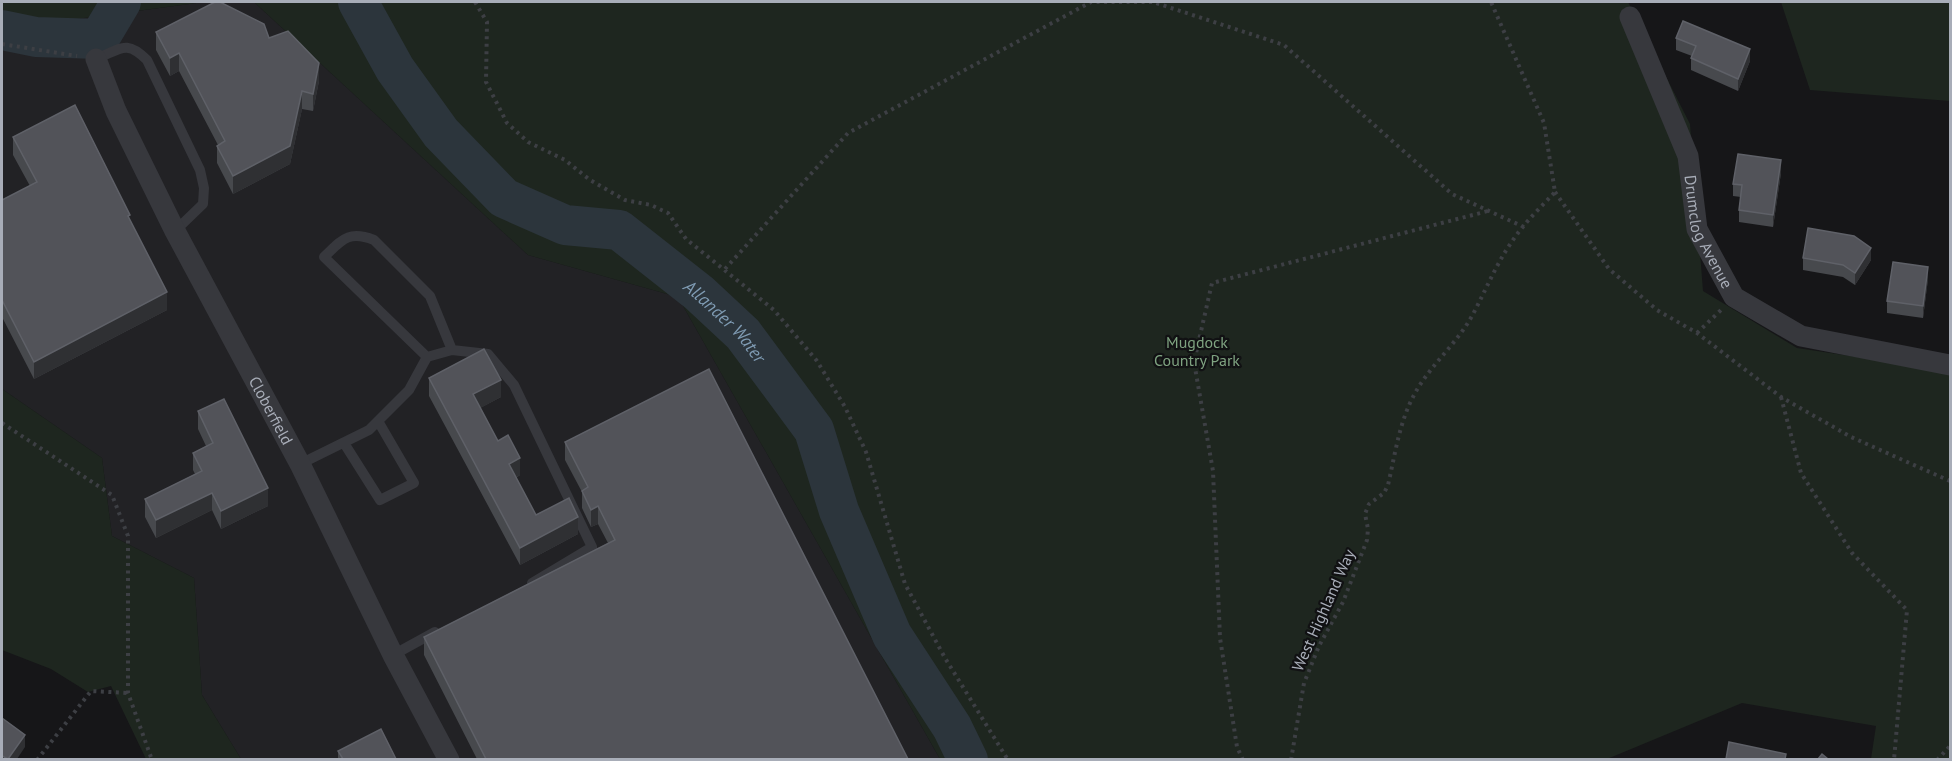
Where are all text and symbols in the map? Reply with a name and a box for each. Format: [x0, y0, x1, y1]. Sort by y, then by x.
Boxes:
street label: Drumclog Avenue [1680, 174, 1737, 292]
water label: Allander Water [679, 274, 772, 368]
park label: Mugdock Country Park [1154, 332, 1240, 370]
street label: Cloberfield [245, 373, 298, 448]
street label: West Highland Way [1287, 545, 1359, 674]

